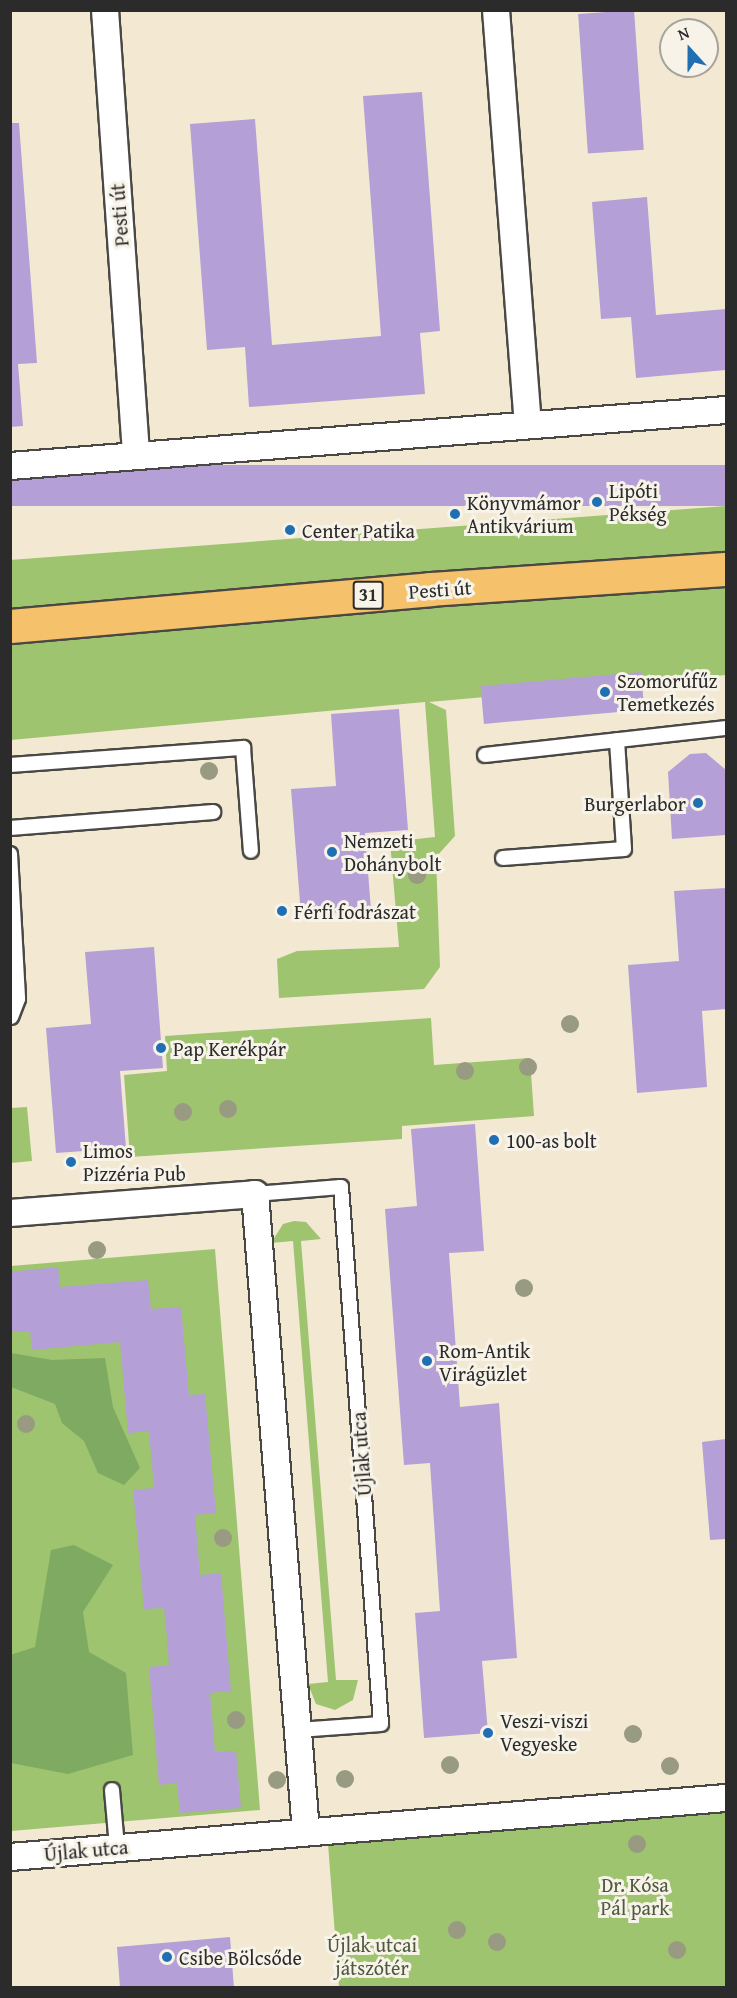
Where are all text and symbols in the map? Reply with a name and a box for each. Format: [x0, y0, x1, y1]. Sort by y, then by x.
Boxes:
north arrow [659, 18, 719, 78]
text: N [674, 20, 693, 46]
street label: Pesti út [105, 183, 133, 247]
place label: Lipóti Pékség [609, 478, 667, 525]
place label: Könyvmámor Antikvárium [467, 490, 581, 537]
marker: Lipóti Pékség [590, 495, 604, 509]
marker: Könyvmámor Antikvárium [448, 507, 462, 521]
place label: Center Patika [302, 518, 415, 542]
marker: Center Patika [283, 523, 297, 537]
street label: Pesti út [408, 575, 472, 603]
road number: 31 [352, 580, 385, 610]
place label: Szomorúfűz Temetkezés [617, 668, 717, 715]
marker: Szomorúfűz Temetkezés [598, 685, 612, 699]
place label: Burgerlabor [584, 791, 686, 815]
marker: Burgerlabor [691, 796, 705, 810]
place label: Nemzeti Dohánybolt [344, 828, 441, 875]
marker: Nemzeti Dohánybolt [325, 845, 339, 859]
place label: Férfi fodrászat [294, 899, 416, 923]
marker: Férfi fodrászat [275, 904, 289, 918]
place label: Pap Kerékpár [173, 1036, 286, 1060]
marker: Pap Kerékpár [154, 1041, 168, 1055]
place label: 100-as bolt [506, 1128, 597, 1152]
marker: 100-as bolt [487, 1133, 501, 1147]
place label: Limos Pizzéria Pub [83, 1138, 186, 1185]
marker: Limos Pizzéria Pub [64, 1155, 78, 1169]
place label: Rom-Antik Virágüzlet [439, 1338, 530, 1385]
marker: Rom-Antik Virágüzlet [420, 1354, 434, 1368]
street label: Újlak utca [346, 1411, 376, 1497]
place label: Veszi-viszi Vegyeske [500, 1709, 588, 1756]
marker: Veszi-viszi Vegyeske [481, 1726, 495, 1740]
street label: Újlak utca [43, 1834, 129, 1866]
park label: Dr. Kósa Pál park [601, 1873, 669, 1920]
park label: Újlak utcai játszótér [327, 1933, 417, 1980]
place label: Csibe Bölcsőde [179, 1945, 302, 1969]
marker: Csibe Bölcsőde [160, 1950, 174, 1964]

